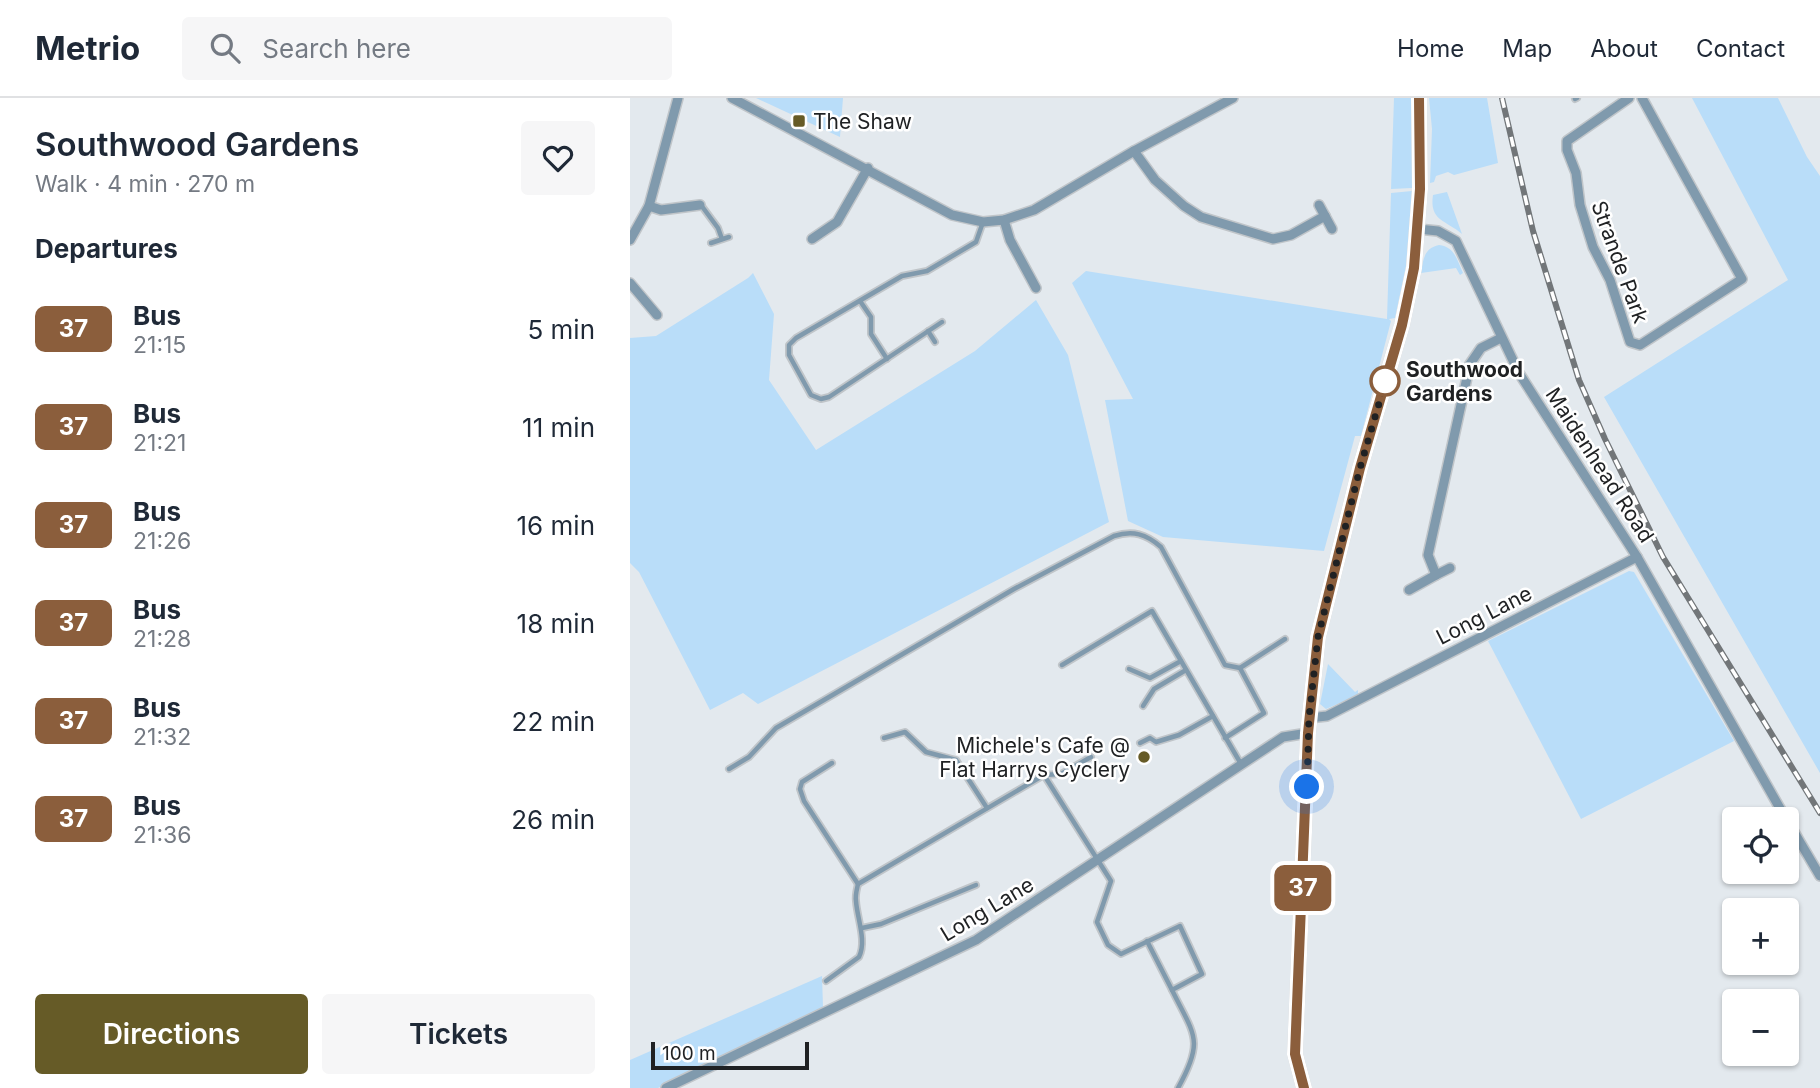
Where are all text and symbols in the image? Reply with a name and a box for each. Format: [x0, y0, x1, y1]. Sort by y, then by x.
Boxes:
search box [182, 17, 672, 80]
text: Metrio [35, 28, 140, 68]
icon: search [206, 29, 244, 67]
text: Search here [262, 33, 411, 64]
text: Home [1397, 34, 1464, 63]
text: Map [1502, 34, 1552, 63]
text: About [1590, 34, 1658, 63]
text: Contact [1696, 34, 1785, 63]
place label: The Shaw [813, 109, 912, 134]
marker: The Shaw [791, 113, 807, 129]
button: heart [521, 121, 595, 195]
text: Southwood Gardens [35, 124, 359, 164]
text: Walk · 4 min · 270 m [35, 170, 255, 198]
street label: Strande Park [1586, 197, 1654, 327]
text: Departures [35, 233, 178, 264]
text: Bus [133, 300, 181, 331]
text: 37 [59, 314, 88, 343]
text: 5 min [527, 314, 595, 345]
text: 21:15 [133, 331, 186, 359]
place label: Southwood Gardens [1406, 357, 1523, 406]
marker: Southwood Gardens [1370, 366, 1400, 396]
street label: Maidenhead Road [1541, 383, 1659, 547]
text: Bus [133, 398, 181, 429]
text: 37 [59, 412, 88, 441]
text: 11 min [522, 412, 595, 443]
text: 21:21 [133, 429, 186, 457]
text: Bus [133, 496, 181, 527]
text: 37 [59, 510, 88, 539]
text: 16 min [517, 510, 595, 541]
text: 21:26 [133, 527, 191, 555]
street label: Long Lane [1432, 580, 1536, 650]
text: Bus [133, 594, 181, 625]
text: 37 [59, 608, 88, 637]
text: 18 min [517, 608, 595, 639]
text: 21:28 [133, 625, 191, 653]
text: Bus [133, 692, 181, 723]
text: 37 [59, 706, 88, 735]
text: 22 min [512, 706, 595, 737]
text: 21:32 [133, 723, 191, 751]
place label: Michele's Cafe @ Flat Harrys Cyclery [939, 733, 1130, 782]
marker: Michele's Cafe @ Flat Harrys Cyclery [1136, 749, 1152, 765]
your location [1289, 769, 1324, 804]
text: Bus [133, 790, 181, 821]
text: 37 [59, 804, 88, 833]
text: 26 min [511, 804, 595, 835]
map controls [1722, 807, 1799, 1066]
button: locate [1722, 807, 1799, 884]
text: 21:36 [133, 821, 191, 849]
line badge: 37 [1272, 865, 1334, 911]
street label: Long Lane [936, 872, 1038, 946]
text: 37 [1288, 873, 1318, 902]
button: + [1722, 898, 1799, 975]
button: − [1722, 989, 1799, 1066]
button: Directions [35, 994, 308, 1074]
button: Tickets [322, 994, 595, 1074]
scale bar [651, 1039, 808, 1071]
text: 100 m [662, 1042, 716, 1065]

